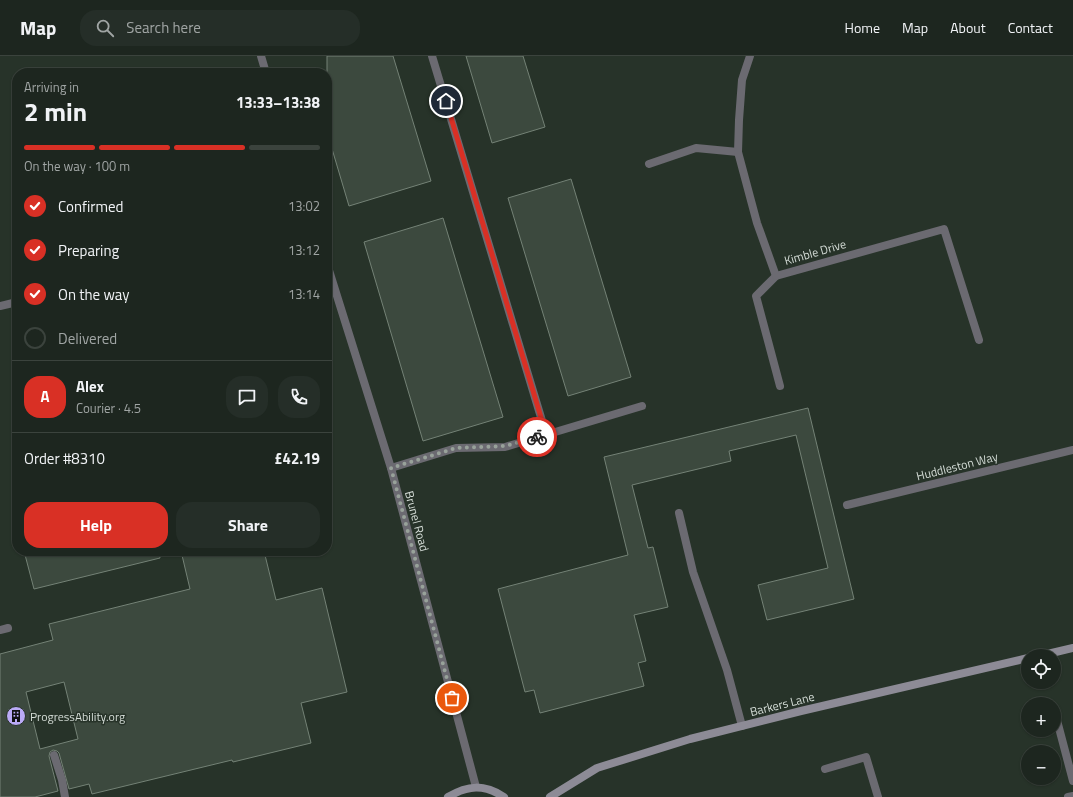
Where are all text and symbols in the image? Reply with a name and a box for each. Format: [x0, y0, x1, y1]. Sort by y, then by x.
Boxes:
search box [80, 10, 360, 46]
text: Map [20, 13, 56, 42]
text: Search here [126, 16, 201, 39]
icon: search [94, 17, 116, 39]
text: Home [845, 17, 880, 38]
text: Map [902, 17, 928, 38]
text: About [950, 17, 986, 38]
text: Contact [1008, 17, 1053, 38]
text: Arriving in [24, 77, 79, 97]
pin [429, 84, 463, 118]
icon: home [435, 90, 457, 112]
text: 13:33–13:38 [236, 91, 320, 114]
text: 2 min [24, 92, 87, 131]
text: On the way · 100 m [24, 156, 130, 176]
icon: check [24, 195, 46, 217]
text: Confirmed [58, 195, 123, 218]
text: 13:02 [288, 196, 320, 216]
street label: Kimble Drive [782, 234, 848, 270]
icon: check [24, 239, 46, 261]
text: Preparing [58, 239, 119, 262]
text: 13:12 [288, 240, 320, 260]
icon: check [24, 283, 46, 305]
text: On the way [58, 283, 130, 306]
text: 13:14 [288, 284, 320, 304]
text: Delivered [58, 327, 117, 350]
text: Alex [76, 375, 104, 398]
button: chat [226, 376, 268, 418]
button: phone [278, 376, 320, 418]
text: A [40, 385, 50, 408]
text: Courier · 4.5 [76, 398, 141, 418]
courier [517, 417, 557, 457]
icon: bike [526, 426, 548, 448]
text: Order #8310 [24, 447, 105, 470]
text: £42.19 [274, 447, 320, 470]
street label: Huddleston Way [914, 447, 1000, 485]
street label: Brunel Road [400, 489, 434, 553]
button: Help [24, 502, 168, 548]
button: Share [176, 502, 320, 548]
map controls [1021, 649, 1061, 785]
button: locate [1021, 649, 1061, 689]
pin [435, 681, 469, 715]
icon: bag [441, 687, 463, 709]
street label: Barkers Lane [748, 687, 816, 721]
button: + [1021, 697, 1061, 737]
building icon: ProgressAbility.org [5, 705, 27, 727]
place label: ProgressAbility.org [30, 707, 125, 726]
button: − [1021, 745, 1061, 785]

